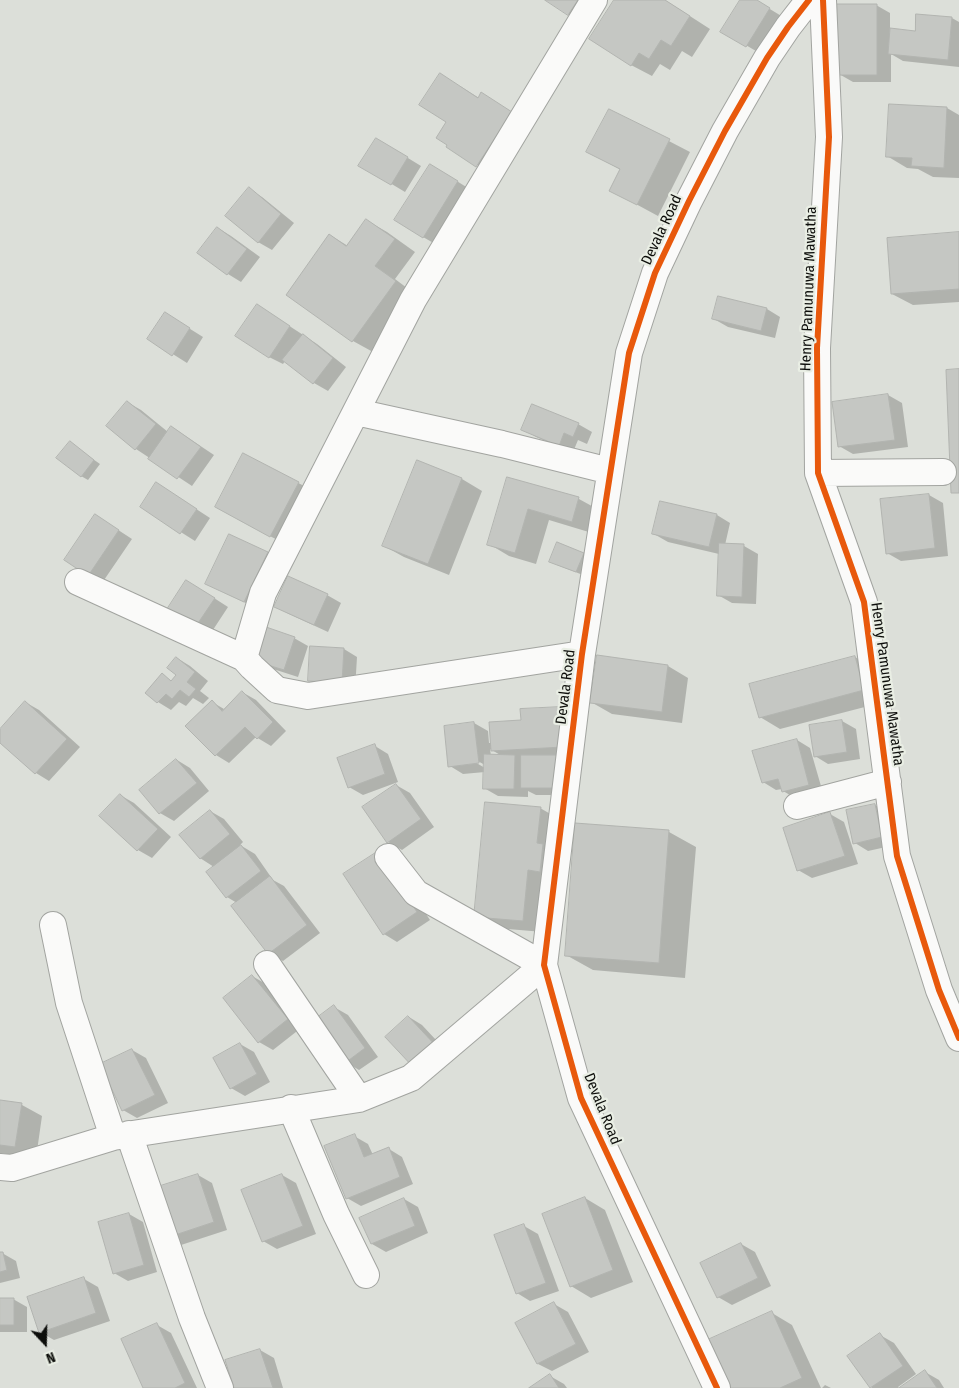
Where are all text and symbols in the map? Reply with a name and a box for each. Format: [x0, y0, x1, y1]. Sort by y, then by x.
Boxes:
street label: Devala Road [638, 192, 686, 268]
street label: Henry Pamunuwa Mawatha [797, 206, 821, 372]
street label: Henry Pamunuwa Mawatha [867, 601, 907, 767]
street label: Devala Road [552, 648, 580, 726]
street label: Devala Road [579, 1071, 625, 1147]
north arrow [20, 1318, 70, 1368]
text: N [44, 1348, 58, 1367]

